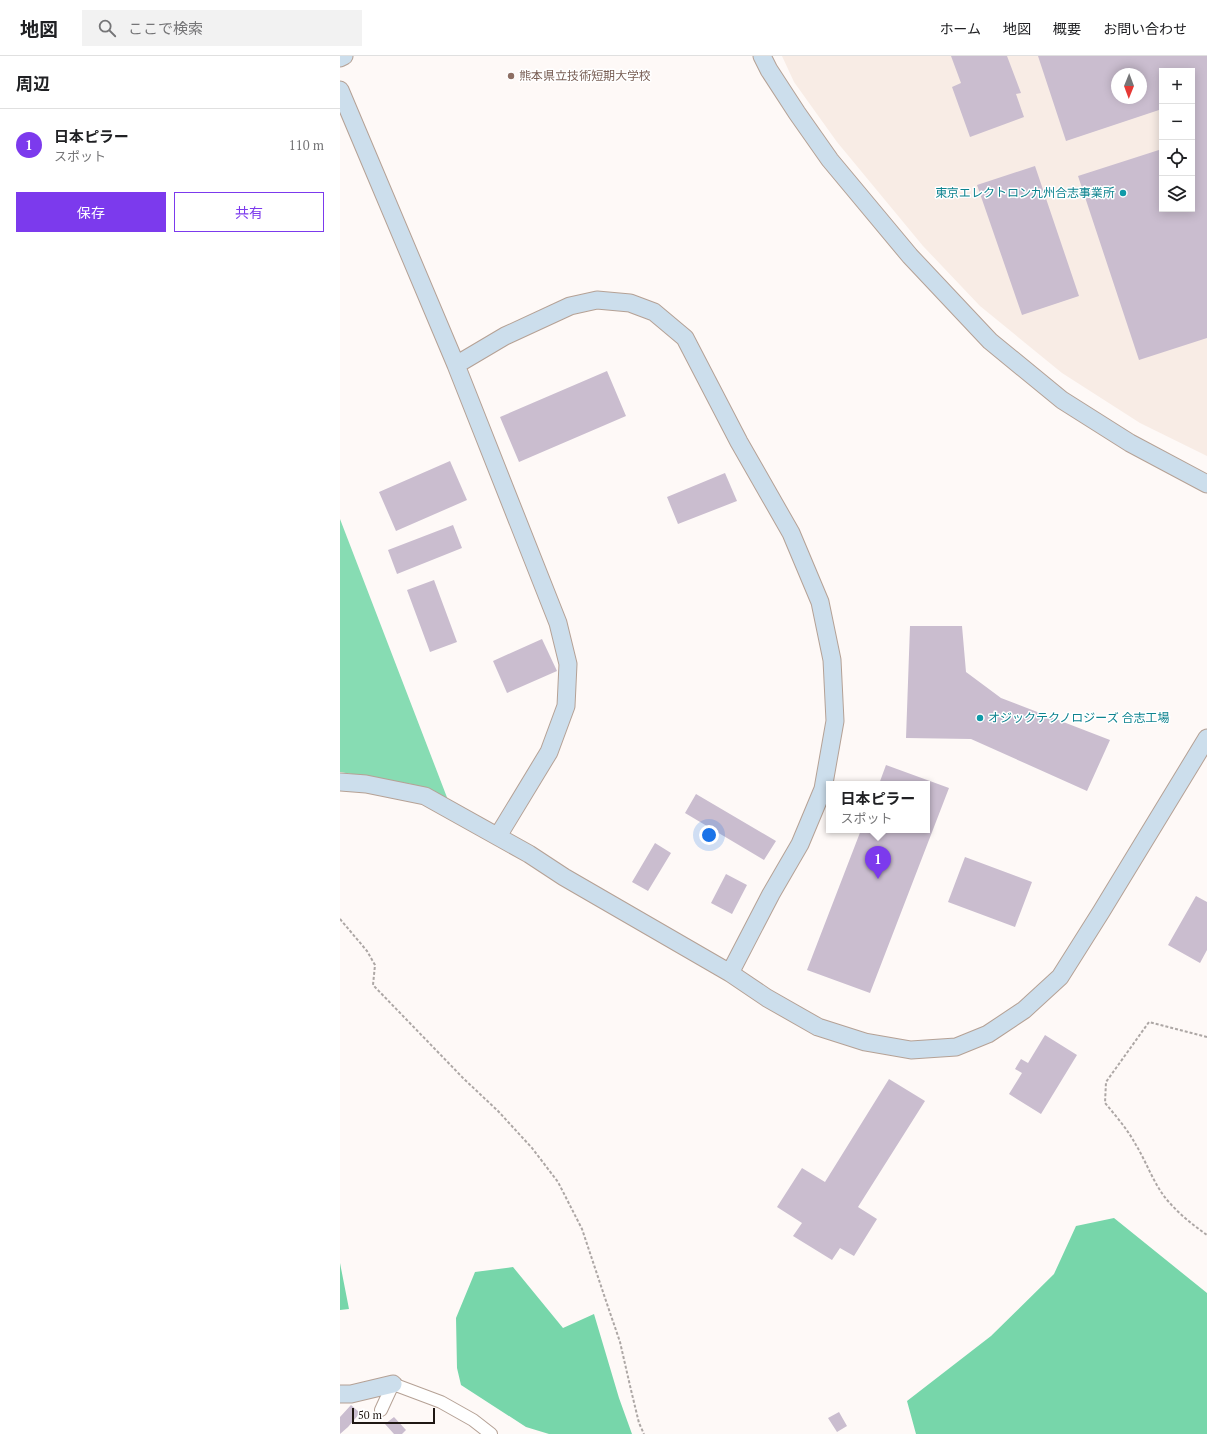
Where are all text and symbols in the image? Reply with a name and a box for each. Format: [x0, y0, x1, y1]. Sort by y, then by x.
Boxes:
search box [82, 10, 362, 46]
text: 地図 [20, 16, 58, 41]
icon: search [96, 17, 118, 39]
text: ここで検索 [128, 18, 203, 38]
text: ホーム [939, 19, 981, 38]
text: 地図 [1003, 19, 1031, 38]
text: 概要 [1053, 19, 1081, 38]
text: お問い合わせ [1103, 19, 1187, 38]
place label: 熊本県立技術短期大学校 [519, 68, 651, 83]
north arrow [1111, 68, 1147, 104]
map controls [1159, 68, 1195, 212]
button: + [1159, 68, 1195, 104]
marker: 熊本県立技術短期大学校 [506, 71, 516, 81]
text: 周辺 [16, 72, 50, 95]
button: − [1159, 104, 1195, 140]
text: 日本ピラー [54, 126, 129, 146]
text: 1 [25, 136, 33, 154]
text: 110 m [289, 136, 324, 154]
button: locate [1159, 140, 1195, 176]
text: スポット [54, 147, 106, 165]
button: layers [1159, 176, 1195, 212]
place label: 東京エレクトロン九州合志事業所 [935, 185, 1115, 200]
marker: 東京エレクトロン九州合志事業所 [1118, 188, 1128, 198]
button: 保存 [16, 192, 166, 232]
button: 共有 [174, 192, 324, 232]
place label: オジックテクノロジーズ 合志工場 [988, 710, 1170, 725]
marker: オジックテクノロジーズ 合志工場 [975, 713, 985, 723]
popup [826, 781, 930, 833]
text: 日本ピラー [840, 788, 916, 808]
text: スポット [840, 809, 893, 827]
your location [699, 825, 719, 845]
pin: 1 [865, 846, 891, 879]
scale bar [352, 1406, 435, 1425]
text: 50 m [358, 1408, 382, 1422]

